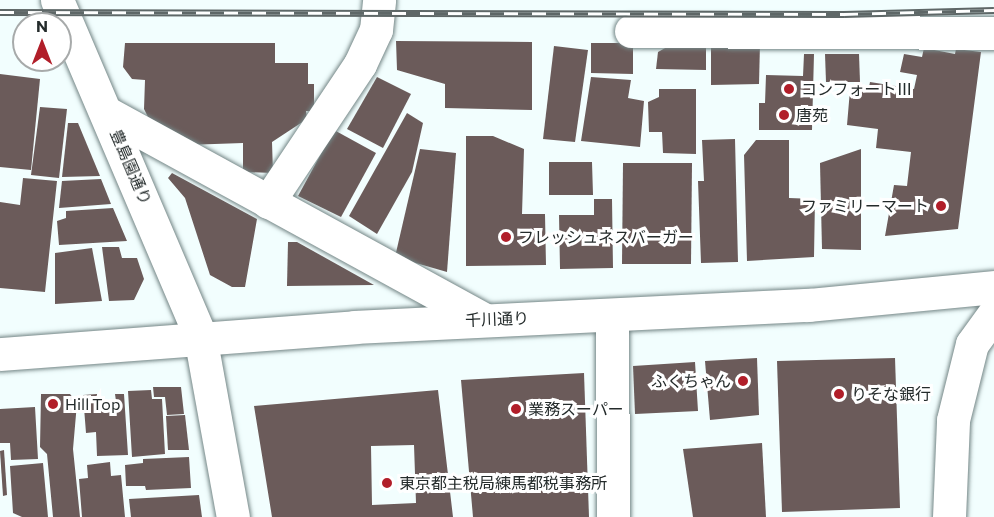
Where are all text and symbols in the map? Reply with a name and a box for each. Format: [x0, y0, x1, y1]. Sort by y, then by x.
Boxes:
north arrow [12, 12, 72, 72]
text: N [36, 16, 48, 35]
place label: コンフォートⅢ [801, 79, 913, 99]
marker: コンフォートⅢ [782, 82, 796, 96]
place label: 唐苑 [796, 105, 828, 125]
marker: 唐苑 [777, 108, 791, 122]
street label: 豊島園通り [107, 126, 155, 208]
place label: ファミリーマート [801, 196, 929, 216]
marker: ファミリーマート [934, 199, 948, 213]
place label: フレッシュネスバーガー [518, 227, 694, 247]
marker: フレッシュネスバーガー [499, 230, 513, 244]
street label: 千川通り [465, 308, 529, 330]
place label: ふくちゃん [651, 371, 731, 391]
marker: ふくちゃん [736, 374, 750, 388]
place label: りそな銀行 [851, 384, 931, 404]
marker: りそな銀行 [832, 387, 846, 401]
place label: Hill Top [65, 394, 120, 414]
marker: Hill Top [46, 397, 60, 411]
place label: 業務スーパー [528, 399, 624, 419]
marker: 業務スーパー [509, 402, 523, 416]
place label: 東京都主税局練馬都税事務所 [399, 473, 607, 493]
marker: 東京都主税局練馬都税事務所 [380, 476, 394, 490]

